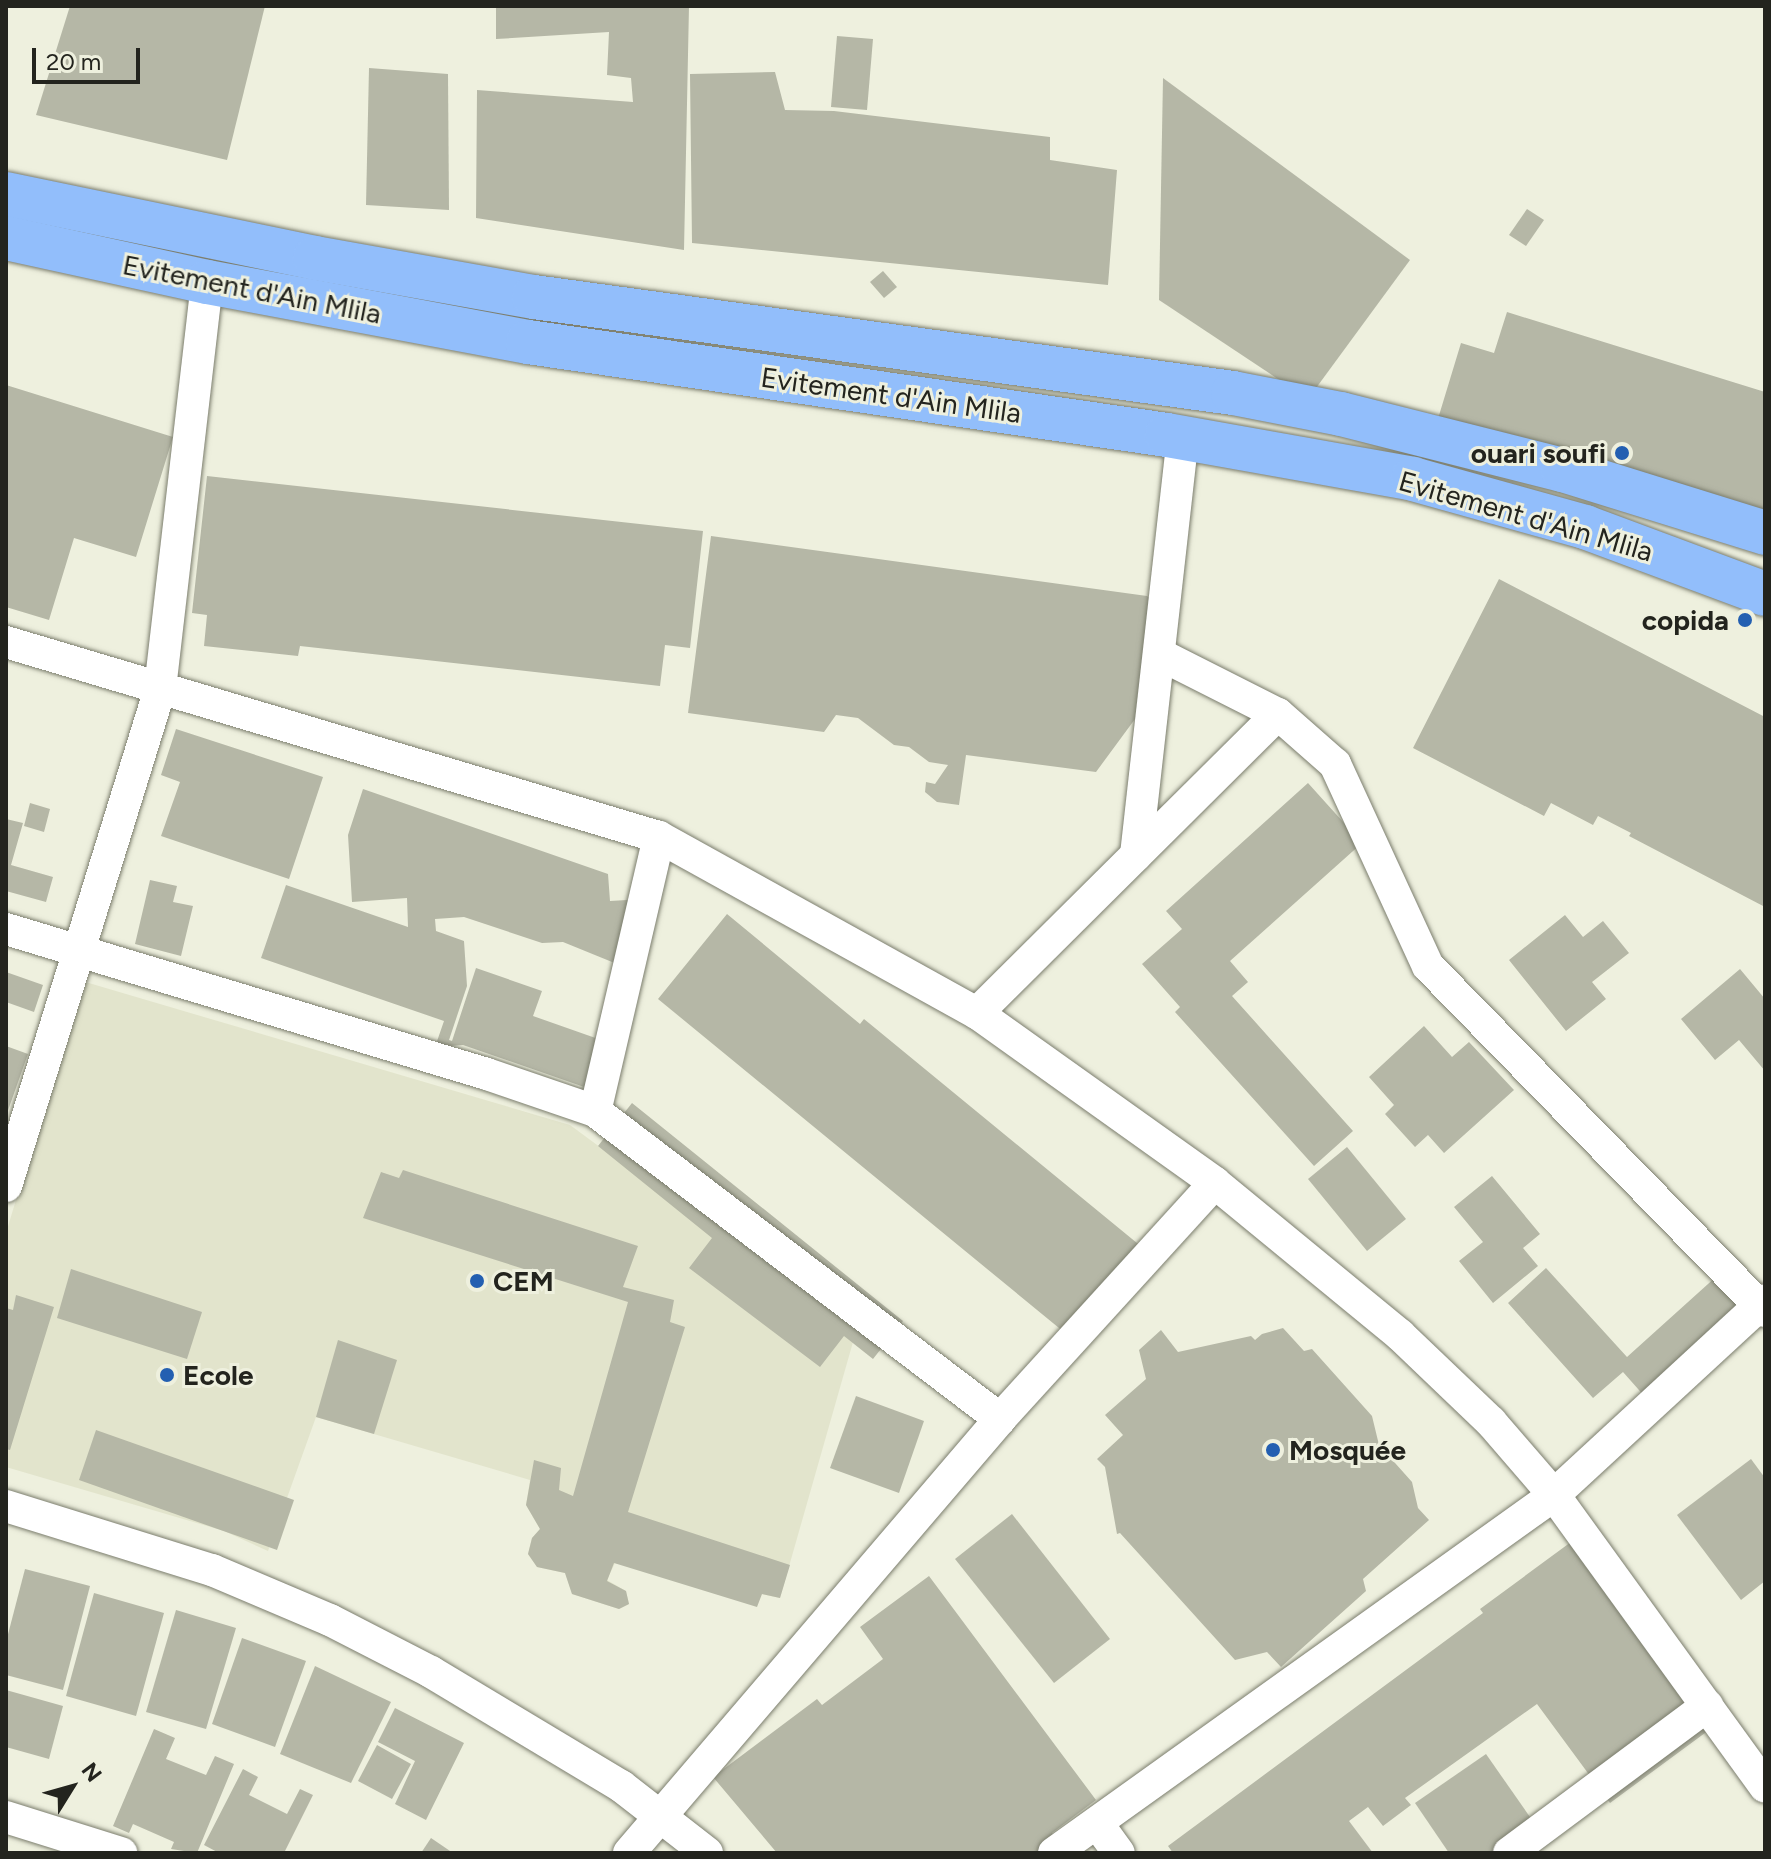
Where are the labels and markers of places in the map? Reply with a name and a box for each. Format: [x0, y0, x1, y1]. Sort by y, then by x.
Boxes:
place label: ouari soufi [1471, 436, 1606, 470]
marker: ouari soufi [1613, 444, 1631, 462]
place label: copida [1642, 603, 1729, 637]
marker: copida [1736, 611, 1754, 629]
place label: CEM [493, 1264, 554, 1298]
marker: CEM [468, 1272, 486, 1290]
place label: Ecole [183, 1358, 253, 1392]
marker: Ecole [158, 1366, 176, 1384]
place label: Mosquée [1289, 1433, 1406, 1467]
marker: Mosquée [1264, 1441, 1282, 1459]

